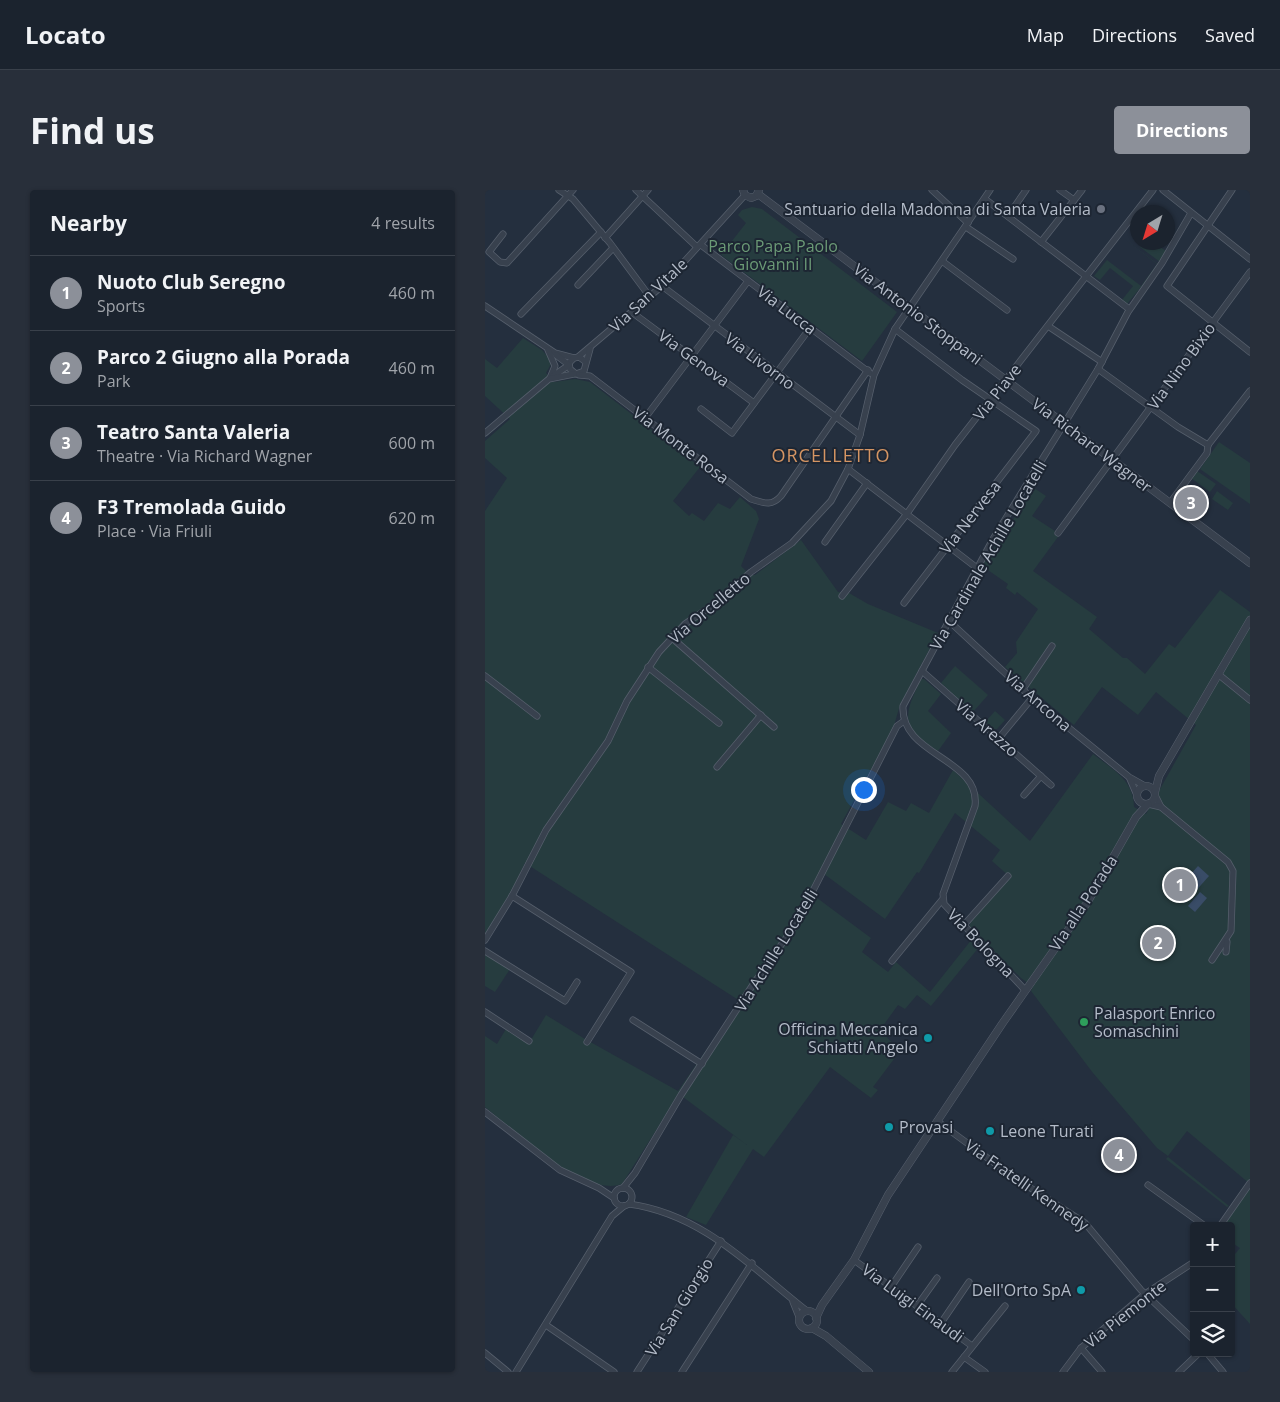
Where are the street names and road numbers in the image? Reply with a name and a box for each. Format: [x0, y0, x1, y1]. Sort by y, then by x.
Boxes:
street label: Via San Vitale [604, 253, 692, 337]
street label: Via Antonio Stoppani [849, 258, 987, 370]
street label: Via Lucca [753, 280, 821, 340]
street label: Via Nino Bixio [1142, 318, 1220, 414]
street label: Via Genova [654, 325, 734, 391]
street label: Via Livorno [720, 327, 800, 395]
street label: Via Piave [968, 359, 1026, 425]
street label: Via Richard Wagner [1027, 393, 1157, 498]
street label: Via Monte Rosa [628, 402, 734, 488]
street label: Via Cardinale Achille Locatelli [924, 456, 1052, 654]
street label: Via Nervesa [934, 476, 1006, 558]
street label: Via Orcelletto [663, 567, 755, 649]
street label: Via Ancona [1000, 666, 1076, 736]
street label: Via Arezzo [951, 694, 1023, 762]
street label: Via alla Porada [1044, 851, 1122, 955]
street label: Via Achille Locatelli [729, 884, 823, 1016]
street label: Via Bologna [943, 904, 1019, 982]
street label: Via Fratelli Kennedy [961, 1134, 1094, 1237]
street label: Via San Giorgio [640, 1253, 718, 1361]
street label: Via Luigi Einaudi [858, 1259, 968, 1347]
street label: Via Piemonte [1080, 1275, 1170, 1353]

